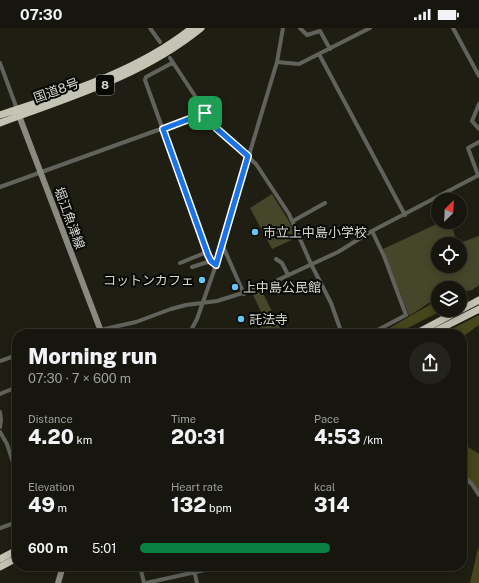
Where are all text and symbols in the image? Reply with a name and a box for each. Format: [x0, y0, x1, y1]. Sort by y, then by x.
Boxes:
text: 07:30 [20, 6, 62, 23]
street label: 国道8号 [31, 75, 81, 106]
road number: 8 [96, 75, 114, 95]
pin [188, 96, 222, 130]
icon: arrive [194, 102, 216, 124]
street label: 堀江魚津線 [51, 185, 88, 251]
north arrow [431, 193, 467, 229]
map controls [431, 193, 467, 317]
place label: 市立上中島小学校 [263, 225, 367, 240]
marker: 市立上中島小学校 [250, 227, 260, 237]
button: locate [431, 237, 467, 273]
place label: コットンカフェ [103, 273, 194, 288]
marker: コットンカフェ [197, 275, 207, 285]
place label: 上中島公民館 [243, 280, 321, 295]
button: layers [431, 281, 467, 317]
marker: 上中島公民館 [230, 282, 240, 292]
place label: 託法寺 [249, 312, 288, 327]
marker: 託法寺 [236, 314, 246, 324]
button: share [409, 342, 451, 384]
text: Morning run [28, 343, 157, 369]
text: 07:30 · 7 × 600 m [28, 371, 131, 386]
text: Distance [28, 413, 73, 425]
text: Time [171, 413, 196, 425]
text: Pace [314, 413, 339, 425]
text: 4.20 [28, 425, 74, 449]
text: 20:31 [171, 425, 225, 449]
text: 4:53 [314, 425, 361, 449]
text: km [74, 434, 92, 446]
text: /km [361, 434, 383, 446]
text: Elevation [28, 481, 75, 493]
text: Heart rate [171, 481, 223, 493]
text: kcal [314, 481, 335, 493]
text: 49 [28, 493, 55, 517]
text: 132 [171, 493, 206, 517]
text: 314 [314, 493, 350, 517]
text: m [55, 502, 67, 514]
text: bpm [206, 502, 232, 514]
text: 600 m [28, 541, 68, 556]
text: 5:01 [92, 541, 117, 556]

